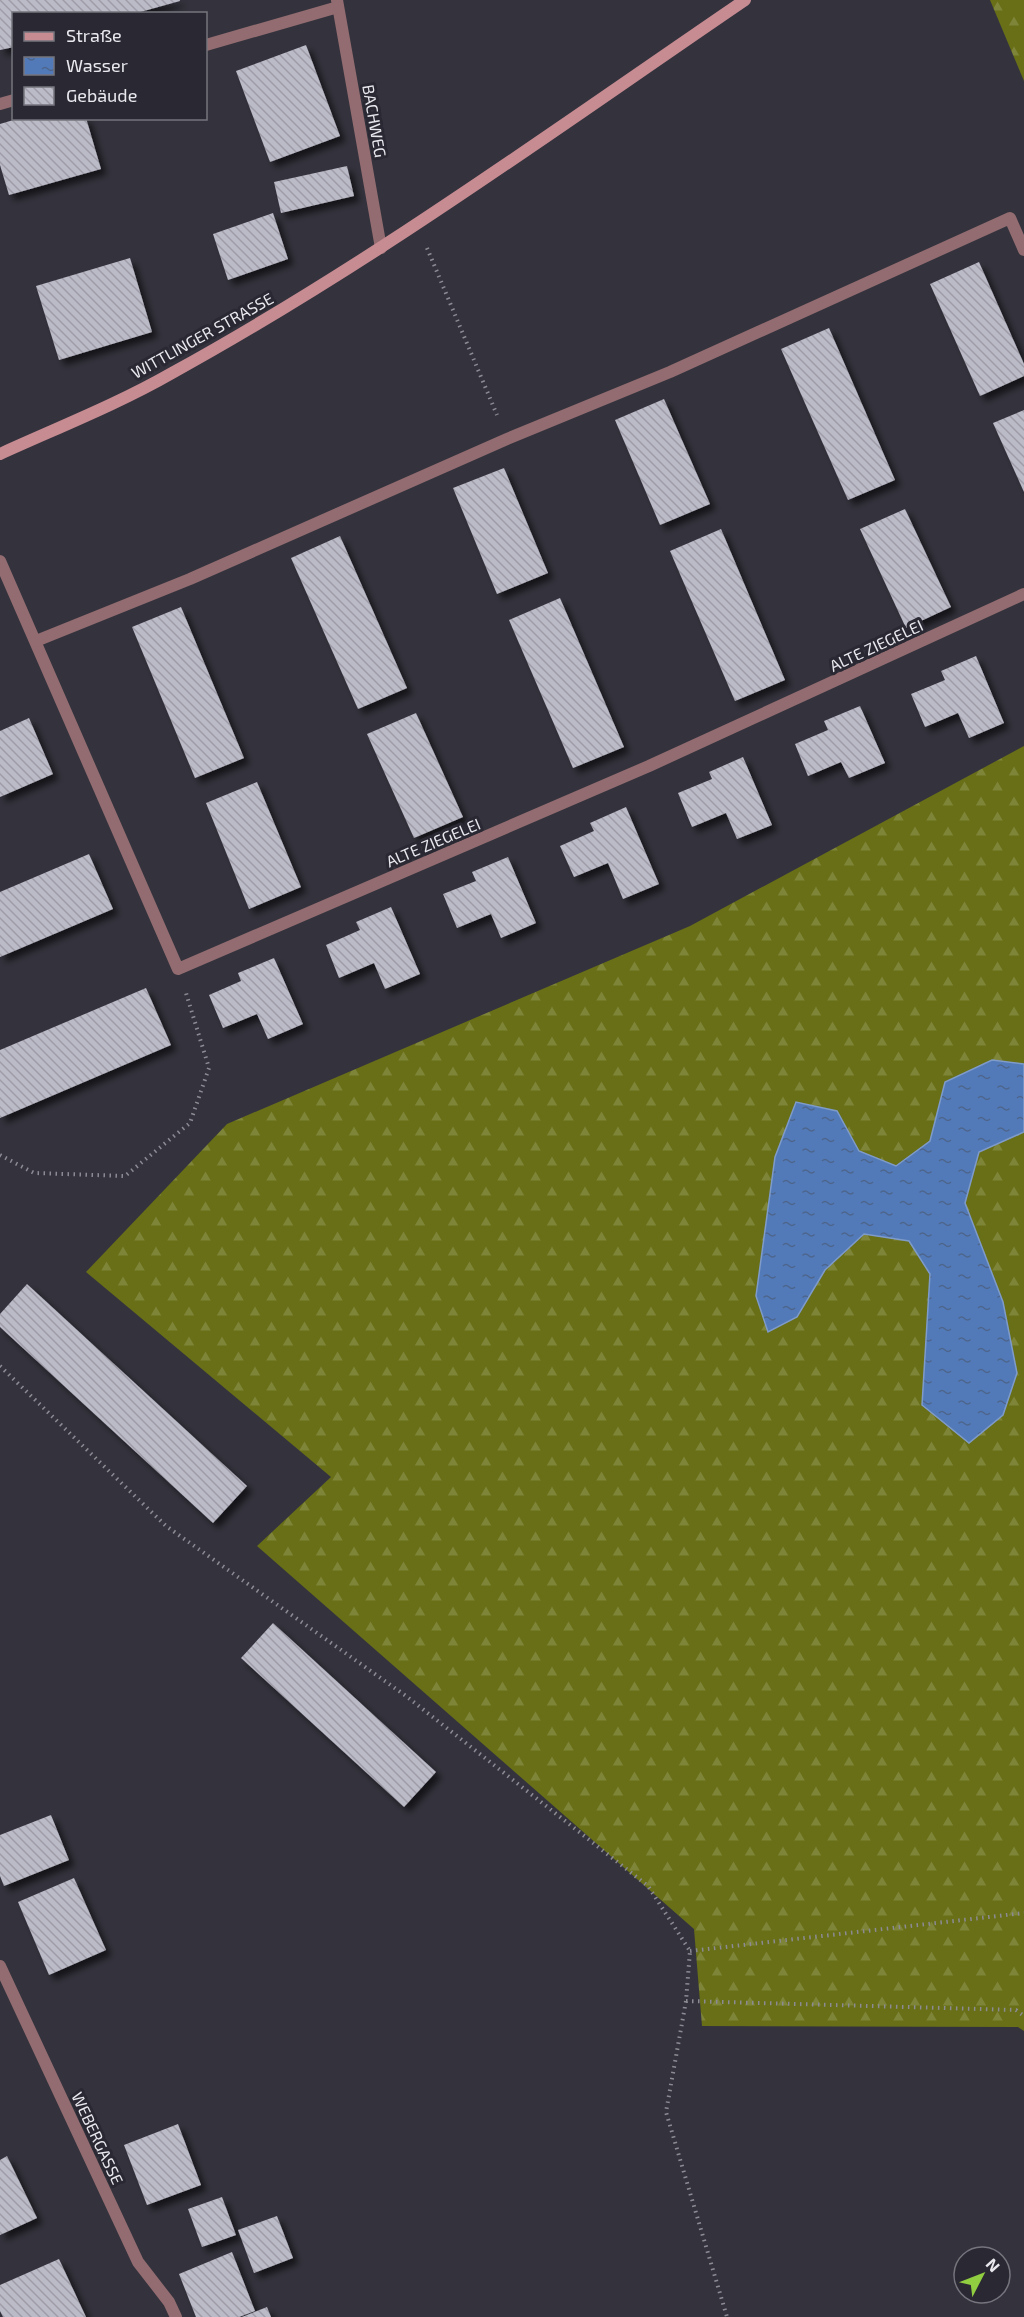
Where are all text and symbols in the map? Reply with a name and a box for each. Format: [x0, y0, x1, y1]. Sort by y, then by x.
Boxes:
legend [12, 12, 207, 120]
text: Straße [66, 24, 122, 46]
text: Wasser [66, 54, 128, 76]
street label: BACHWEG [359, 83, 391, 159]
text: Gebäude [66, 84, 137, 106]
street label: WITTLINGER STRASSE [128, 288, 276, 382]
street label: ALTE ZIEGELEI [826, 615, 926, 675]
street label: ALTE ZIEGELEI [383, 814, 483, 870]
street label: WEBERGASSE [68, 2089, 128, 2187]
north arrow [952, 2245, 1012, 2305]
text: N [983, 2254, 1004, 2275]

